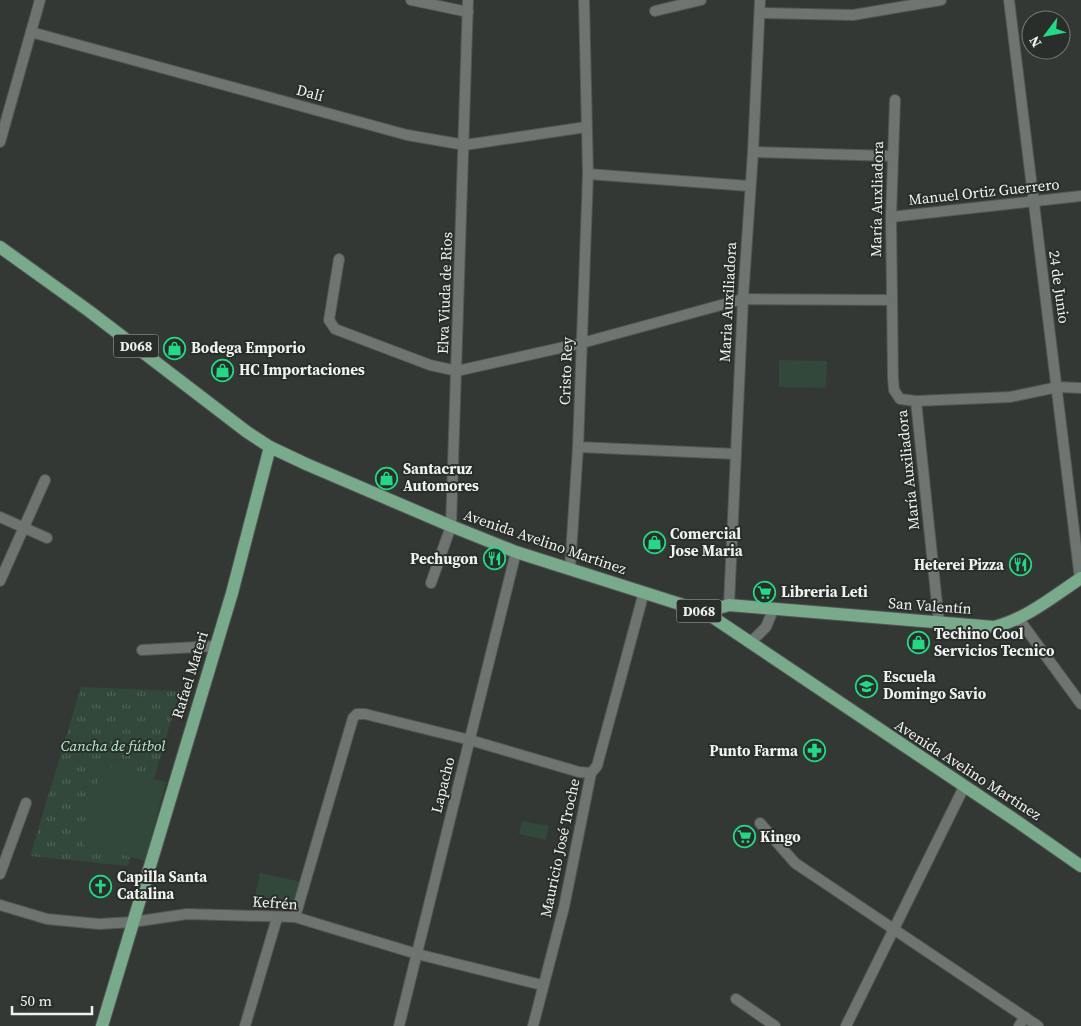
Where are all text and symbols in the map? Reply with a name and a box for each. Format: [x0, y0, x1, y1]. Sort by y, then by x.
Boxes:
north arrow [1021, 10, 1071, 60]
text: N [1024, 32, 1046, 52]
street label: Dalí [294, 79, 327, 106]
street label: María Auxliadora [865, 140, 888, 257]
street label: Manuel Ortiz Guerrero [907, 173, 1061, 210]
street label: Elva Viuda de Rios [432, 232, 457, 354]
street label: Maria Auxiliadora [714, 241, 741, 363]
street label: 24 de Junio [1044, 249, 1075, 325]
road number: D068 [114, 334, 158, 358]
shop icon: Bodega Emporio [163, 336, 187, 360]
street label: Cristo Rey [554, 336, 577, 405]
place label: Bodega Emporio [191, 337, 306, 358]
shop icon: HC Importaciones [211, 358, 235, 382]
place label: HC Importaciones [239, 359, 365, 380]
street label: María Auxiliadora [891, 409, 924, 531]
place label: Santacruz Automores [403, 458, 479, 496]
shop icon: Santacruz Automores [375, 466, 399, 490]
street label: Avenida Avelino Martinez [461, 504, 630, 579]
place label: Comercial Jose Maria [669, 523, 744, 561]
shop icon: Comercial Jose Maria [642, 531, 666, 555]
restaurant icon: Pechugon [482, 547, 506, 571]
place label: Pechugon [410, 548, 478, 569]
restaurant icon: Heterei Pizza [1008, 553, 1032, 577]
place label: Heterei Pizza [914, 554, 1005, 575]
supermarket icon: Libreria Leti [753, 580, 777, 604]
place label: Libreria Leti [781, 581, 868, 602]
street label: San Valentín [888, 592, 972, 619]
road number: D068 [676, 600, 722, 622]
place label: Techino Cool Servicios Tecnico [934, 623, 1055, 661]
street label: Rafael Materi [166, 629, 213, 721]
shop icon: Techino Cool Servicios Tecnico [906, 631, 930, 655]
place label: Escuela Domingo Savio [883, 666, 987, 704]
school or university icon: Escuela Domingo Savio [855, 674, 879, 698]
street label: Avenida Avelino Martinez [891, 714, 1046, 825]
park label: Cancha de fútbol [61, 735, 166, 756]
pharmacy icon: Punto Farma [802, 739, 826, 763]
place label: Punto Farma [709, 740, 799, 761]
street label: Lapacho [425, 755, 460, 815]
street label: Mauricio José Troche [535, 776, 585, 919]
supermarket icon: Kingo [732, 825, 756, 849]
place label: Kingo [760, 826, 801, 847]
place label: Capilla Santa Catalina [117, 866, 208, 904]
church icon: Capilla Santa Catalina [89, 874, 113, 898]
street label: Kefrén [252, 890, 298, 915]
scale bar [12, 984, 92, 1016]
text: 50 m [20, 990, 52, 1011]

